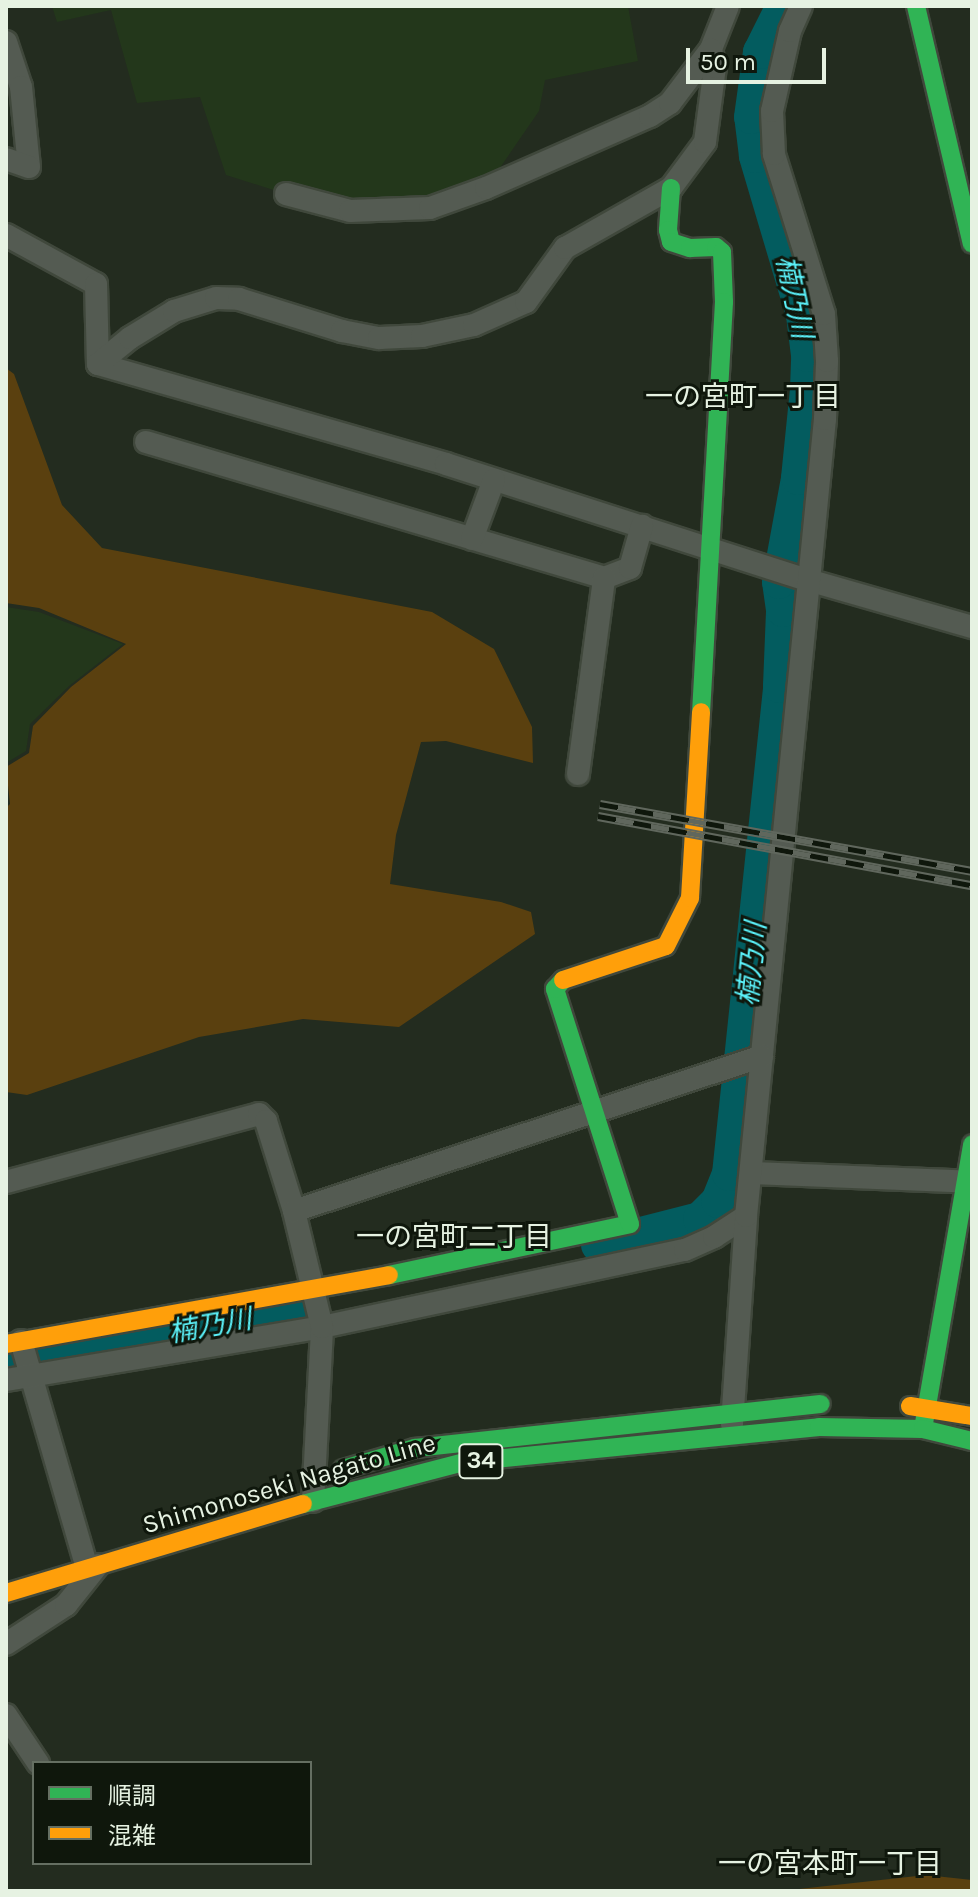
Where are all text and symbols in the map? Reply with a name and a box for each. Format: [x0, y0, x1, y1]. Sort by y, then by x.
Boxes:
scale bar [690, 32, 830, 82]
text: 50 m [700, 48, 756, 76]
water label: 楠乃川 [769, 252, 819, 342]
district label: 一の宮町一丁目 [645, 380, 841, 414]
water label: 楠乃川 [731, 920, 773, 1008]
district label: 一の宮町二丁目 [356, 1220, 552, 1254]
water label: 楠乃川 [166, 1302, 254, 1350]
street label: Shimonoseki Nagato Line [139, 1427, 439, 1541]
road number: 34 [457, 1441, 505, 1481]
legend [32, 1761, 312, 1865]
text: 順調 [108, 1782, 156, 1810]
text: 混雑 [108, 1822, 156, 1850]
district label: 一の宮本町一丁目 [718, 1847, 942, 1881]

